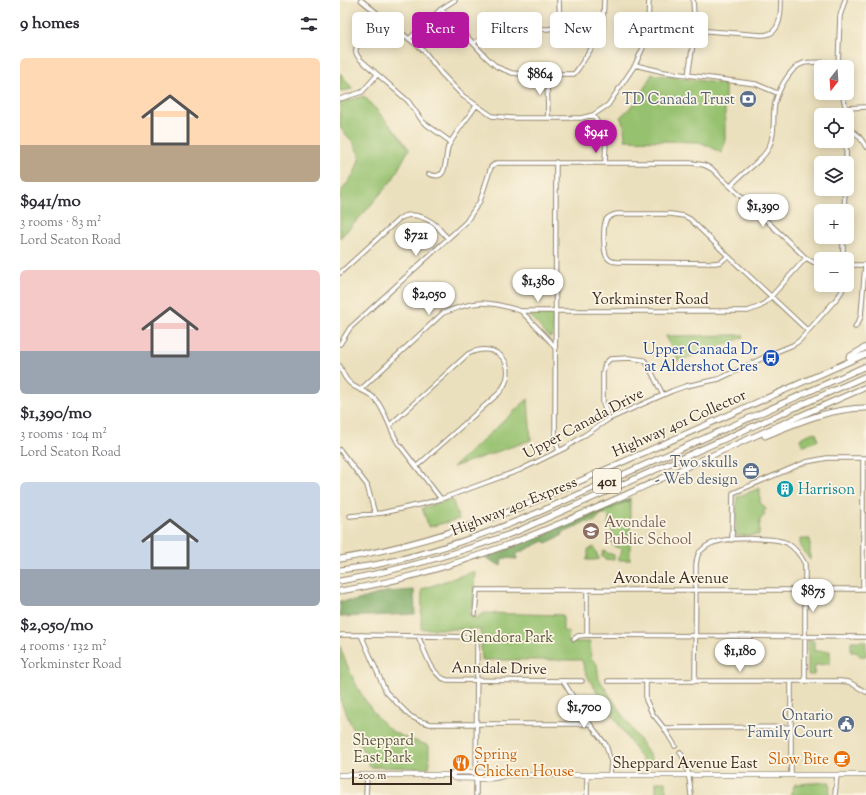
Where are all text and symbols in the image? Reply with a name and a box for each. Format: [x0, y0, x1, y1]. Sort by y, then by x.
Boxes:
text: 9 homes [20, 12, 79, 36]
chip: Buy [352, 12, 404, 48]
chip: Rent [412, 12, 469, 48]
chip: Filters [477, 12, 542, 48]
chip: New [550, 12, 606, 48]
chip: Apartment [614, 12, 708, 48]
icon: filters [298, 13, 320, 35]
north arrow [814, 60, 854, 100]
map controls [814, 60, 854, 292]
pin: $864 [516, 62, 564, 96]
text: $864 [527, 66, 553, 84]
icon: home [134, 84, 206, 156]
bank icon: TD Canada Trust [738, 89, 758, 109]
place label: TD Canada Trust [622, 90, 735, 111]
button: locate [814, 108, 854, 148]
pin: $941 [572, 120, 620, 154]
text: $941 [584, 124, 608, 142]
button: layers [814, 156, 854, 196]
text: $941/mo [20, 190, 81, 214]
pin: $1,390 [730, 194, 796, 228]
text: $1,390 [747, 198, 779, 216]
button: + [814, 204, 854, 244]
text: 3 rooms · 83 m² [20, 214, 101, 232]
pin: $721 [392, 223, 440, 257]
text: $721 [404, 227, 428, 245]
text: Lord Seaton Road [20, 232, 121, 250]
button: − [814, 252, 854, 292]
pin: $1,380 [505, 269, 571, 303]
text: $1,380 [521, 273, 555, 291]
pin: $2,050 [396, 282, 462, 316]
text: $2,050 [412, 286, 446, 304]
street label: Yorkminster Road [591, 290, 709, 311]
icon: home [134, 296, 206, 368]
place label: Upper Canada Dr at Aldershot Cres [643, 340, 758, 378]
bus stop icon: Upper Canada Dr at Aldershot Cres [761, 348, 781, 368]
street label: Upper Canada Drive [520, 384, 648, 465]
street label: Highway 401 Collector [609, 385, 750, 463]
text: $1,390/mo [20, 402, 92, 426]
text: 3 rooms · 104 m² [20, 426, 107, 444]
text: Lord Seaton Road [20, 444, 121, 462]
place label: Two skulls - Web design [655, 453, 738, 491]
office icon: Two skulls - Web design [741, 461, 761, 481]
road number: 401 [593, 469, 621, 493]
street label: Highway 401 Express [449, 473, 581, 542]
building icon: Harrison [775, 479, 795, 499]
place label: Harrison [798, 480, 855, 501]
icon: home [134, 508, 206, 580]
place label: Avondale Public School [604, 513, 692, 551]
school or university icon: Avondale Public School [581, 521, 601, 541]
street label: Avondale Avenue [613, 569, 729, 590]
pin: $875 [789, 579, 837, 613]
text: $875 [801, 583, 825, 601]
text: $2,050/mo [20, 614, 93, 638]
park label: Glendora Park [461, 628, 553, 649]
text: 4 rooms · 132 m² [20, 638, 107, 656]
pin: $1,180 [707, 639, 773, 673]
text: $1,180 [724, 643, 756, 661]
text: Yorkminster Road [20, 656, 122, 674]
street label: Anndale Drive [451, 658, 547, 681]
pin: $1,700 [551, 695, 617, 729]
text: $1,700 [567, 699, 601, 717]
place label: Ontario Family Court [747, 706, 833, 744]
public building icon: Ontario Family Court [836, 714, 856, 734]
park label: Sheppard East Park [352, 731, 414, 769]
place label: Spring Chicken House [474, 745, 574, 783]
cafe icon: Slow Bite [832, 749, 852, 769]
place label: Slow Bite [768, 750, 829, 771]
restaurant icon: Spring Chicken House [451, 753, 471, 773]
street label: Sheppard Avenue East [612, 754, 758, 775]
scale bar [352, 767, 452, 786]
text: 200 m [358, 768, 386, 784]

